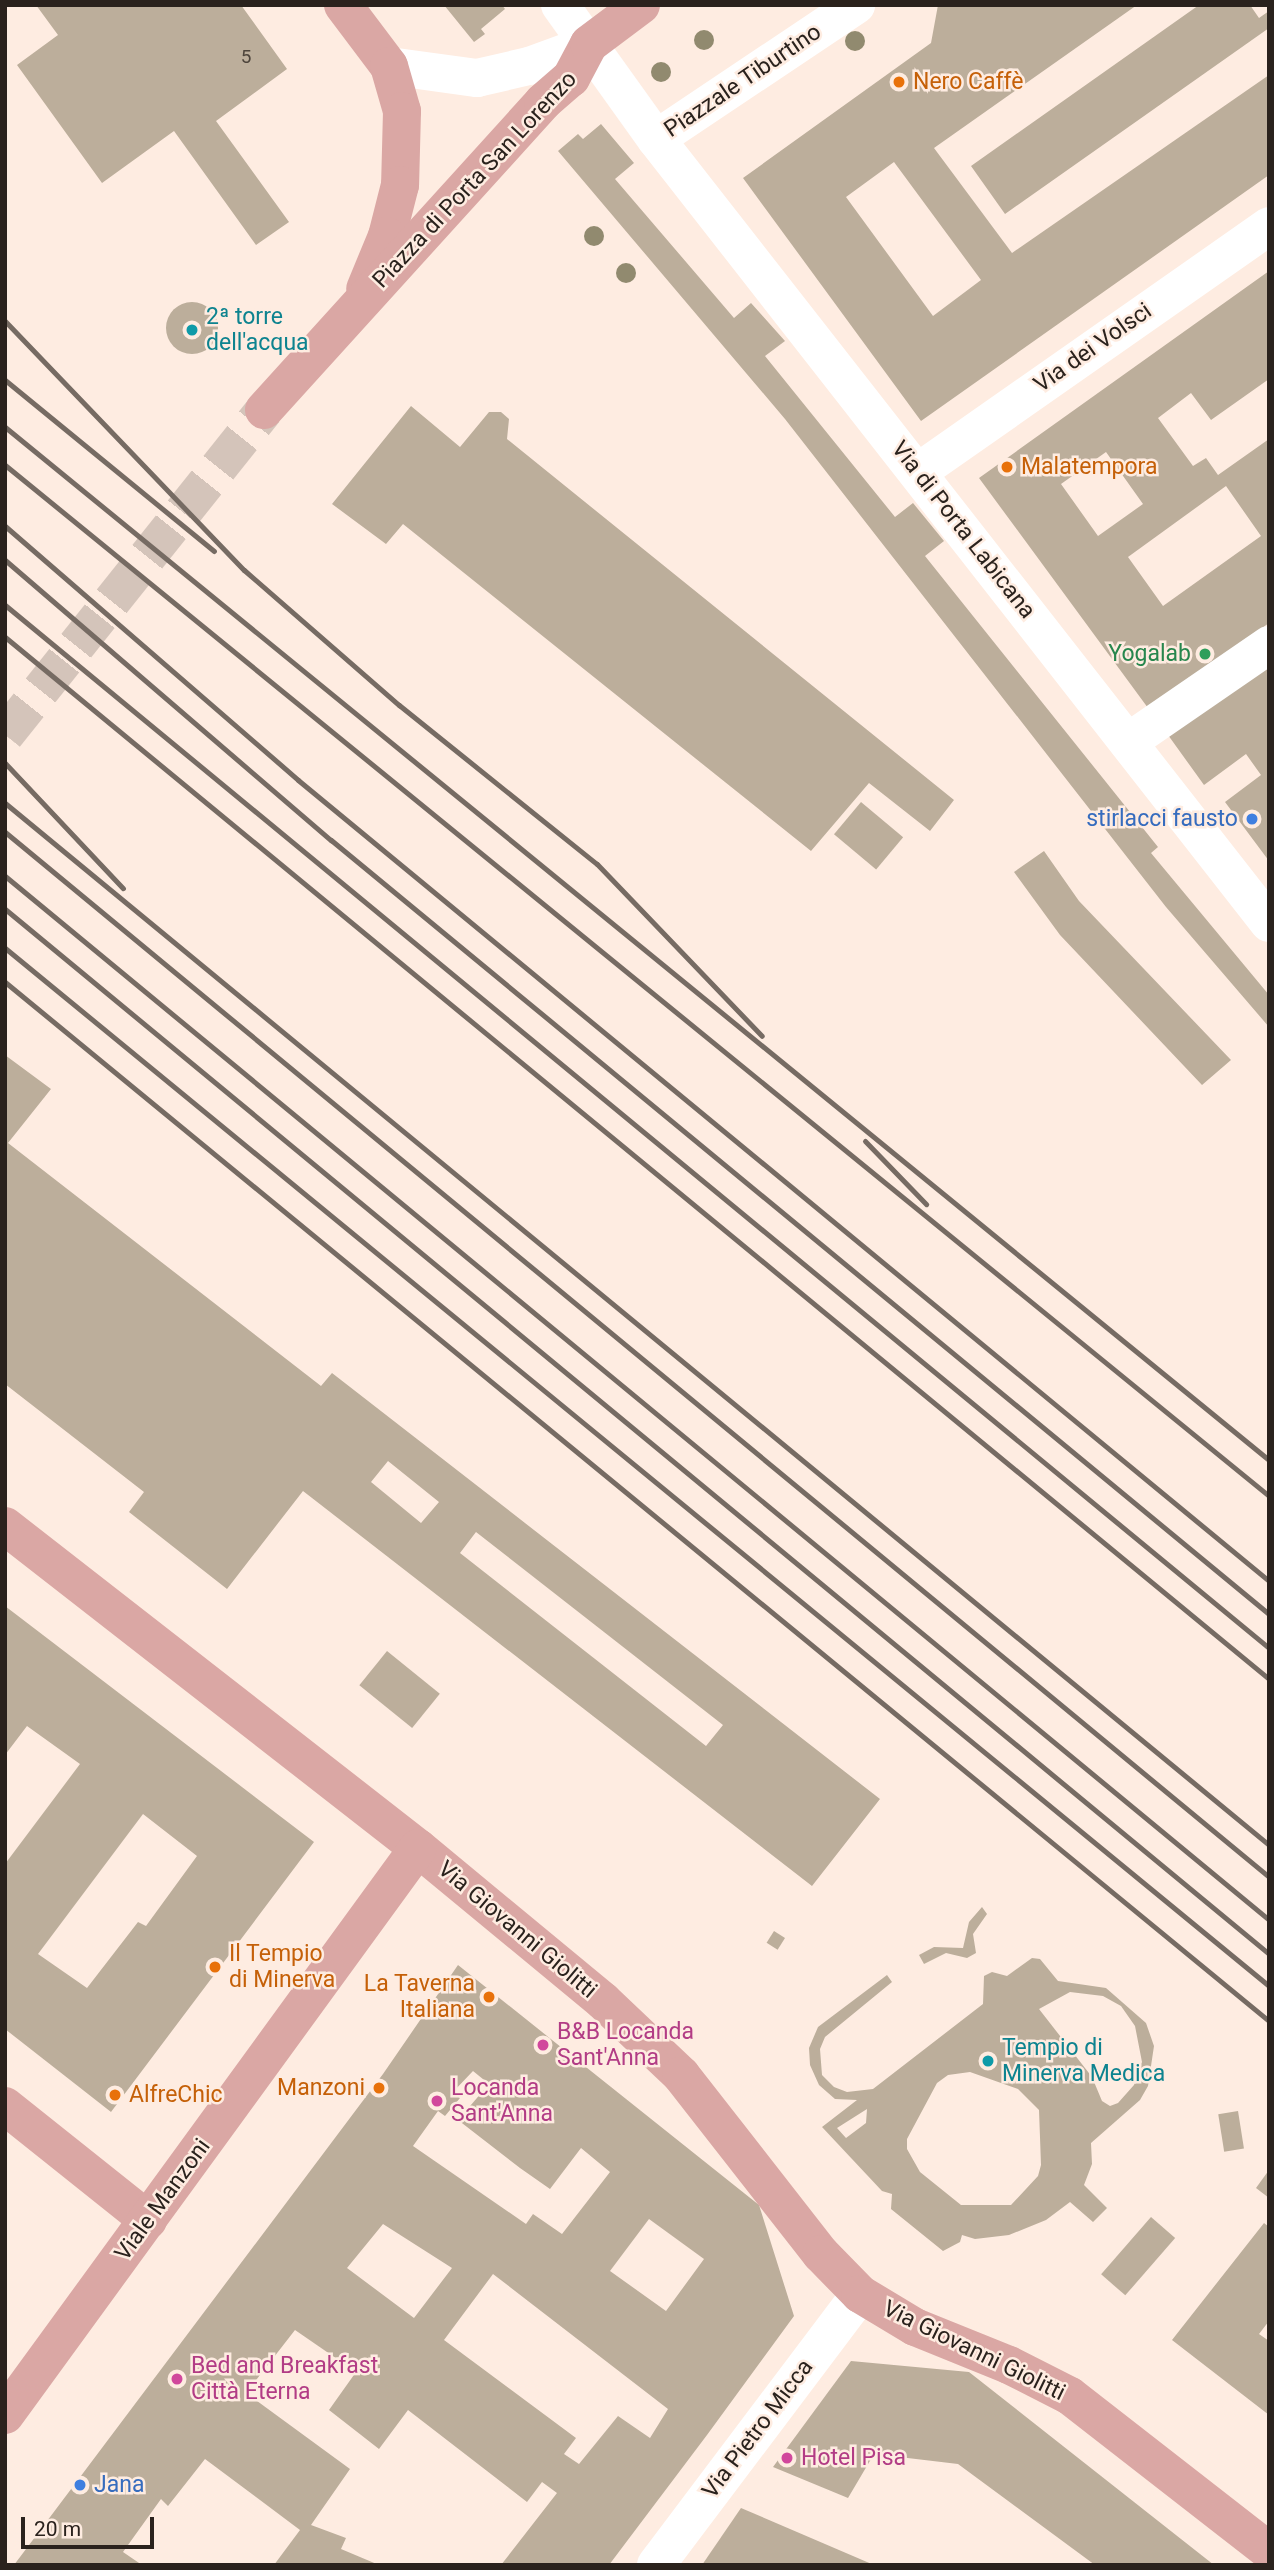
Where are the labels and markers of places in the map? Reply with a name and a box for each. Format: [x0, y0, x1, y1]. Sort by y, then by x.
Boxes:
place label: Nero Caffè [913, 68, 1023, 96]
marker: Nero Caffè [891, 74, 907, 90]
place label: 2ª torre dell'acqua [206, 303, 309, 357]
marker: 2ª torre dell'acqua [184, 322, 200, 338]
place label: Malatempora [1021, 453, 1157, 481]
marker: Malatempora [999, 459, 1015, 475]
place label: Yogalab [1108, 640, 1191, 668]
marker: Yogalab [1197, 646, 1213, 662]
place label: stirlacci fausto [1086, 805, 1238, 833]
marker: stirlacci fausto [1244, 811, 1260, 827]
place label: Il Tempio di Minerva [229, 1940, 335, 1994]
marker: Il Tempio di Minerva [207, 1959, 223, 1975]
place label: La Taverna Italiana [363, 1970, 475, 2024]
marker: La Taverna Italiana [481, 1989, 497, 2005]
place label: B&B Locanda Sant'Anna [557, 2018, 694, 2072]
place label: Tempio di Minerva Medica [1002, 2034, 1165, 2088]
marker: B&B Locanda Sant'Anna [535, 2037, 551, 2053]
marker: Tempio di Minerva Medica [980, 2053, 996, 2069]
place label: Manzoni [277, 2074, 365, 2102]
place label: Locanda Sant'Anna [451, 2074, 553, 2128]
marker: Manzoni [371, 2080, 387, 2096]
place label: AlfreChic [129, 2081, 223, 2109]
marker: AlfreChic [107, 2087, 123, 2103]
marker: Locanda Sant'Anna [429, 2093, 445, 2109]
place label: Bed and Breakfast Città Eterna [191, 2352, 378, 2406]
marker: Bed and Breakfast Città Eterna [169, 2371, 185, 2387]
place label: Hotel Pisa [801, 2444, 906, 2472]
marker: Hotel Pisa [779, 2450, 795, 2466]
place label: Jana [94, 2471, 144, 2499]
marker: Jana [72, 2477, 88, 2493]

